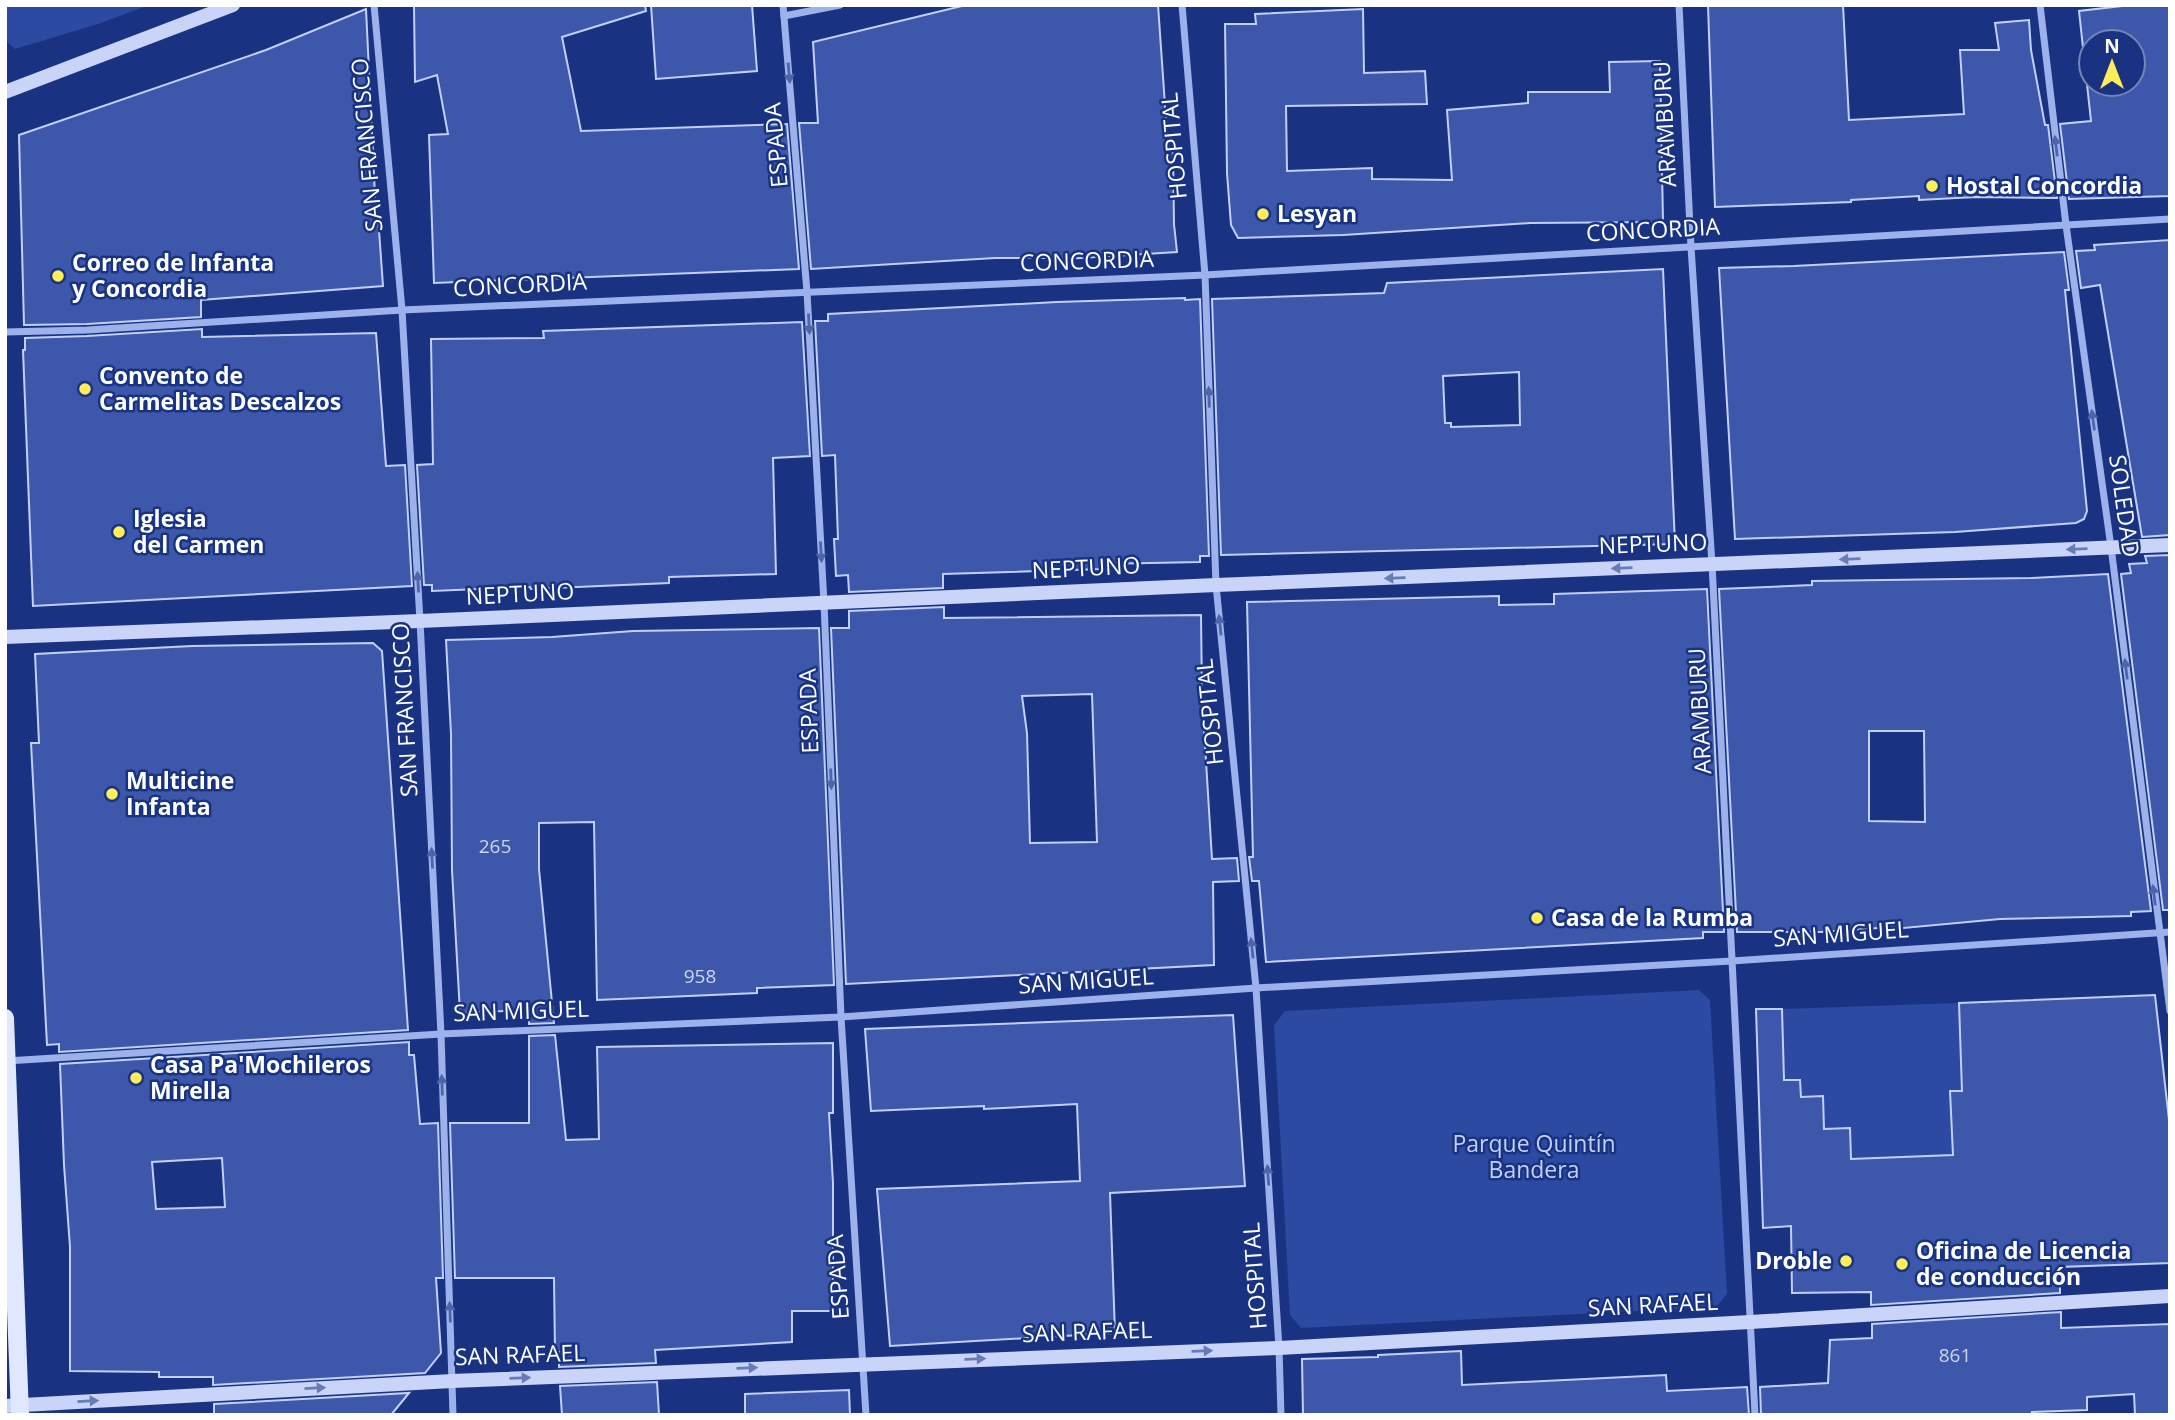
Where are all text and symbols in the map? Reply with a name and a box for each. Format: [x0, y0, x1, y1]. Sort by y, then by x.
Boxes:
north arrow [2077, 28, 2147, 98]
text: N [2104, 33, 2120, 59]
street label: SAN FRANCISCO [342, 57, 390, 233]
street label: ARAMBURU [1645, 60, 1683, 188]
one-way arrow [784, 62, 795, 84]
street label: HOSPITAL [1152, 91, 1194, 201]
street label: ESPADA [755, 101, 795, 189]
one-way arrow [2051, 134, 2062, 156]
place label: Hostal Concordia [1946, 169, 2142, 201]
marker: Hostal Concordia [1924, 178, 1940, 194]
place label: Lesyan [1277, 197, 1357, 229]
marker: Lesyan [1255, 206, 1271, 222]
street label: CONCORDIA [1585, 209, 1721, 248]
street label: CONCORDIA [1019, 242, 1155, 278]
place label: Correo de Infanta y Concordia [72, 246, 274, 304]
street label: CONCORDIA [452, 264, 588, 303]
marker: Correo de Infanta y Concordia [50, 268, 66, 284]
one-way arrow [803, 314, 814, 336]
place label: Convento de Carmelitas Descalzos [99, 359, 341, 417]
marker: Convento de Carmelitas Descalzos [77, 381, 93, 397]
one-way arrow [1204, 386, 1215, 408]
one-way arrow [2087, 408, 2098, 430]
street label: SOLEDAD [2102, 453, 2148, 559]
place label: Iglesia del Carmen [133, 502, 264, 560]
marker: Iglesia del Carmen [111, 524, 127, 540]
street label: NEPTUNO [1598, 525, 1708, 561]
one-way arrow [816, 541, 827, 563]
one-way arrow [2066, 543, 2088, 554]
street label: NEPTUNO [1031, 548, 1141, 586]
one-way arrow [1839, 553, 1861, 564]
one-way arrow [1611, 563, 1633, 574]
one-way arrow [412, 570, 423, 592]
one-way arrow [1384, 572, 1406, 583]
street label: NEPTUNO [465, 574, 575, 612]
one-way arrow [1215, 613, 1226, 635]
street label: SAN FRANCISCO [383, 622, 425, 798]
street label: ARAMBURU [1680, 647, 1718, 775]
street label: HOSPITAL [1188, 657, 1231, 767]
one-way arrow [2121, 658, 2132, 680]
street label: ESPADA [791, 668, 825, 754]
place label: Multicine Infanta [126, 764, 234, 822]
one-way arrow [826, 768, 837, 790]
marker: Multicine Infanta [104, 786, 120, 802]
house number: 265 [479, 833, 511, 859]
one-way arrow [426, 846, 437, 868]
one-way arrow [2149, 884, 2160, 906]
place label: Casa de la Rumba [1551, 901, 1753, 933]
marker: Casa de la Rumba [1529, 910, 1545, 926]
street label: SAN MIGUEL [1772, 912, 1910, 954]
one-way arrow [1247, 937, 1258, 959]
street label: SAN MIGUEL [1017, 959, 1155, 1001]
house number: 958 [684, 963, 716, 989]
street label: SAN MIGUEL [453, 992, 589, 1028]
place label: Casa Pa'Mochileros Mirella [150, 1048, 371, 1106]
marker: Casa Pa'Mochileros Mirella [128, 1070, 144, 1086]
one-way arrow [437, 1074, 448, 1096]
park label: Parque Quintín Bandera [1452, 1127, 1616, 1185]
one-way arrow [1262, 1164, 1273, 1186]
street label: HOSPITAL [1234, 1222, 1274, 1331]
street label: ESPADA [818, 1233, 856, 1321]
place label: Oficina de Licencia de conducción [1916, 1234, 2131, 1292]
place label: Droble [1755, 1244, 1832, 1276]
marker: Droble [1838, 1253, 1854, 1269]
marker: Oficina de Licencia de conducción [1894, 1256, 1910, 1272]
street label: SAN RAFAEL [1587, 1285, 1719, 1323]
one-way arrow [444, 1301, 455, 1323]
street label: SAN RAFAEL [1021, 1313, 1153, 1349]
street label: SAN RAFAEL [454, 1336, 586, 1372]
house number: 861 [1939, 1342, 1971, 1368]
one-way arrow [1191, 1345, 1213, 1356]
one-way arrow [964, 1354, 986, 1365]
one-way arrow [736, 1363, 758, 1374]
one-way arrow [509, 1372, 531, 1383]
one-way arrow [304, 1383, 326, 1394]
one-way arrow [77, 1396, 99, 1407]

